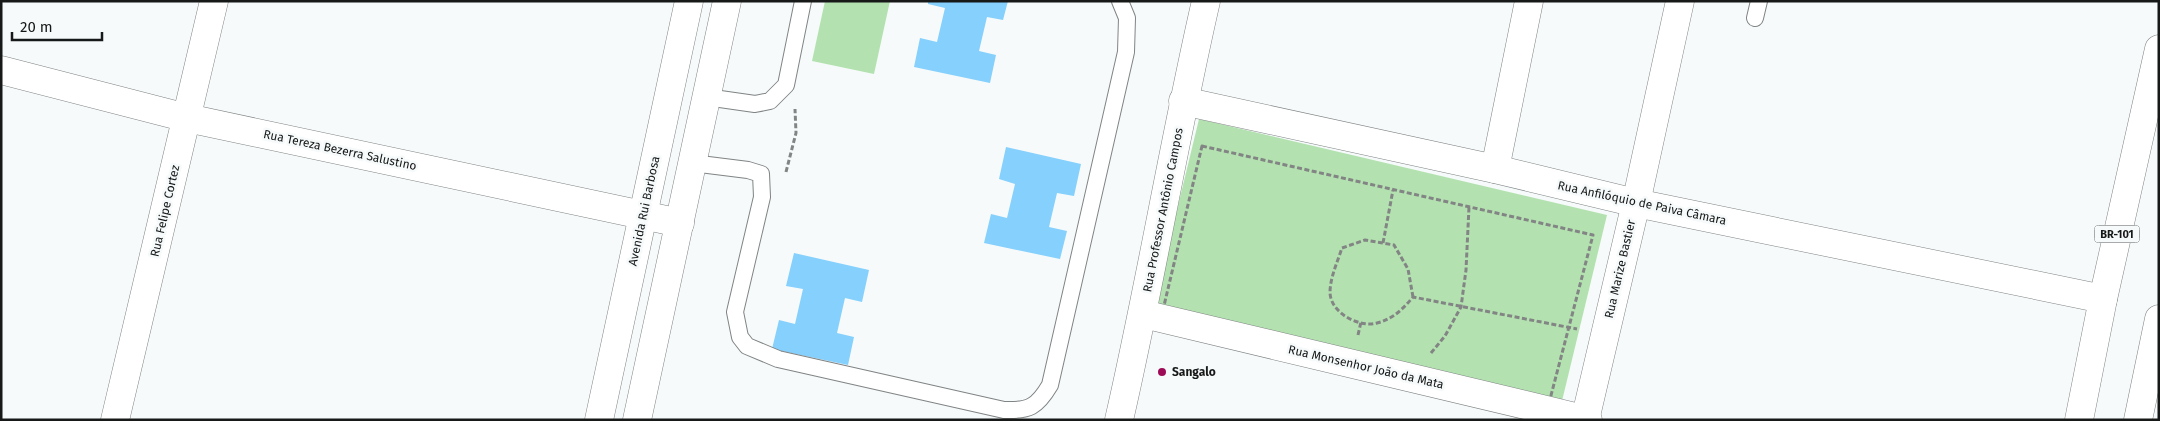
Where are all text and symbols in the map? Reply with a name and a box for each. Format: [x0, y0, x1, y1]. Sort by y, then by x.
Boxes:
scale bar [12, 10, 102, 42]
text: 20 m [20, 18, 53, 36]
street label: Rua Professor Antônio Campos [1140, 126, 1186, 293]
street label: Rua Tereza Bezerra Salustino [262, 127, 418, 173]
street label: Avenida Rui Barbosa [626, 155, 662, 267]
street label: Rua Felipe Cortez [148, 164, 182, 258]
street label: Rua Anfilóquio de Paiva Câmara [1556, 178, 1728, 228]
street label: Rua Marize Bastier [1602, 218, 1638, 320]
road number: BR-101 [2094, 225, 2140, 242]
street label: Rua Monsenhor João da Mata [1287, 342, 1445, 392]
place label: Sangalo [1172, 365, 1216, 379]
marker: Sangalo [1156, 366, 1168, 378]

